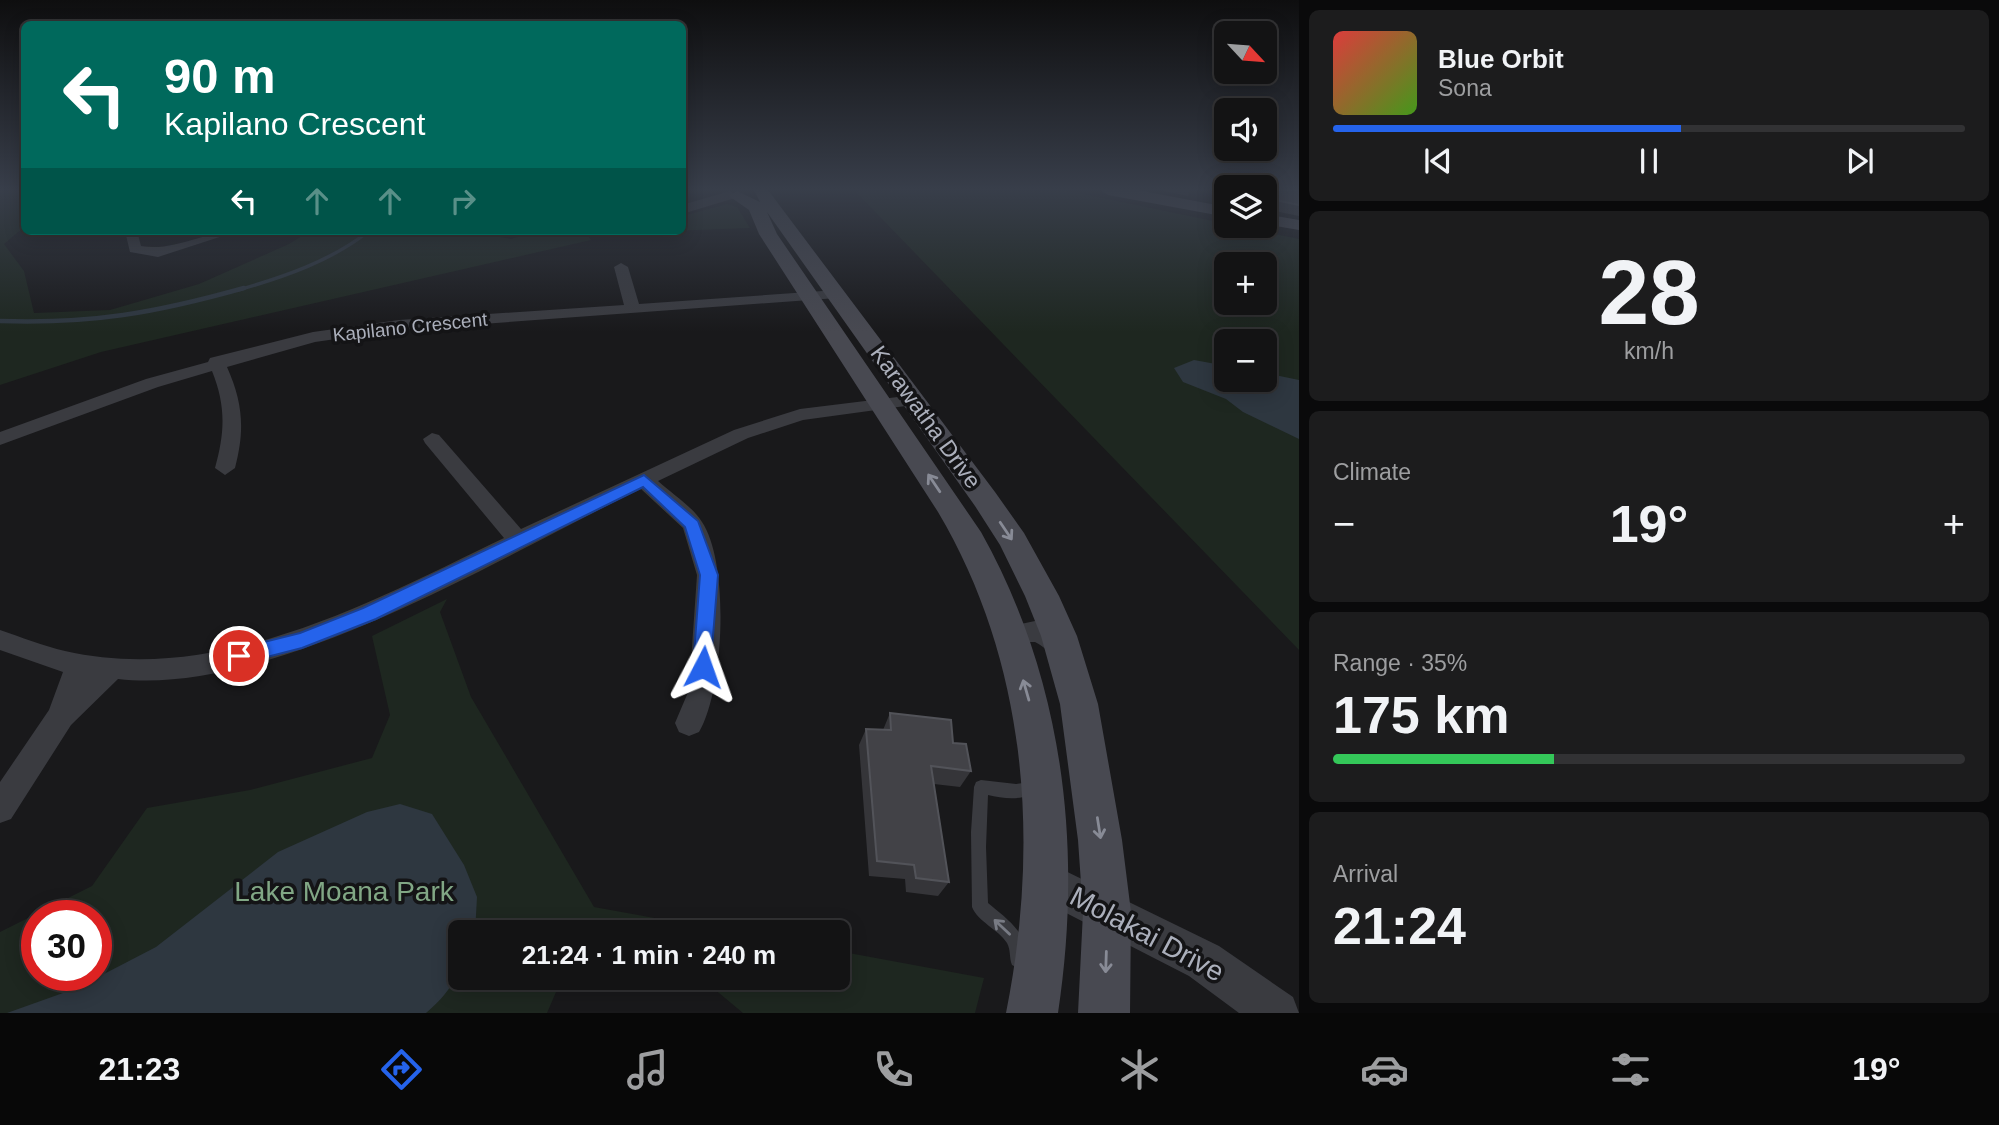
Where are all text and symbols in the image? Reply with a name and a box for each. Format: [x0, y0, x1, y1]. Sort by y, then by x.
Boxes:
north arrow [1214, 21, 1278, 84]
map controls [1214, 21, 1277, 392]
text: Blue Orbit [1438, 44, 1564, 74]
icon: left [49, 49, 140, 140]
text: 90 m [164, 49, 276, 103]
text: Sona [1438, 75, 1492, 101]
button: sound [1214, 98, 1277, 161]
text: Kapilano Crescent [164, 106, 425, 142]
icon: previous [1419, 142, 1457, 180]
icon: pause [1630, 142, 1668, 180]
icon: next [1841, 142, 1879, 180]
button: layers [1214, 175, 1277, 238]
icon: left [225, 182, 263, 220]
icon: ahead [298, 182, 336, 220]
icon: ahead [371, 182, 409, 220]
icon: right [444, 182, 482, 220]
text: 28 [1598, 242, 1700, 343]
button: + [1214, 252, 1277, 315]
street label: Kapilano Crescent [332, 308, 489, 346]
button: − [1214, 329, 1277, 392]
text: km/h [1624, 338, 1674, 364]
street label: Karawatha Drive [866, 341, 986, 493]
text: Climate [1333, 459, 1411, 485]
one-way arrow [927, 474, 941, 494]
text: 19° [1610, 495, 1688, 553]
text: − [1333, 503, 1355, 545]
text: + [1943, 503, 1965, 545]
one-way arrow [999, 521, 1013, 540]
pin [209, 626, 269, 686]
position arrow [666, 630, 740, 704]
icon: arrive [220, 637, 258, 675]
text: Range · 35% [1333, 650, 1467, 676]
one-way arrow [1019, 679, 1032, 702]
text: 175 km [1333, 686, 1509, 744]
one-way arrow [1093, 816, 1106, 839]
text: Arrival [1333, 861, 1398, 887]
park label: Lake Moana Park [234, 876, 455, 907]
street label: Molakai Drive [1065, 881, 1229, 987]
text: 21:24 [1333, 897, 1466, 955]
speed limit sign: 30 [21, 900, 112, 991]
one-way arrow [994, 919, 1011, 936]
text: 21:24 · 1 min · 240 m [522, 940, 776, 970]
one-way arrow [1100, 951, 1113, 974]
icon: directions [377, 1045, 426, 1094]
icon: music [623, 1045, 672, 1094]
icon: phone [869, 1045, 918, 1094]
icon: climate [1115, 1045, 1164, 1094]
icon: car [1360, 1045, 1409, 1094]
icon: filters [1606, 1045, 1655, 1094]
text: 21:23 [98, 1051, 180, 1087]
text: 19° [1852, 1051, 1901, 1087]

